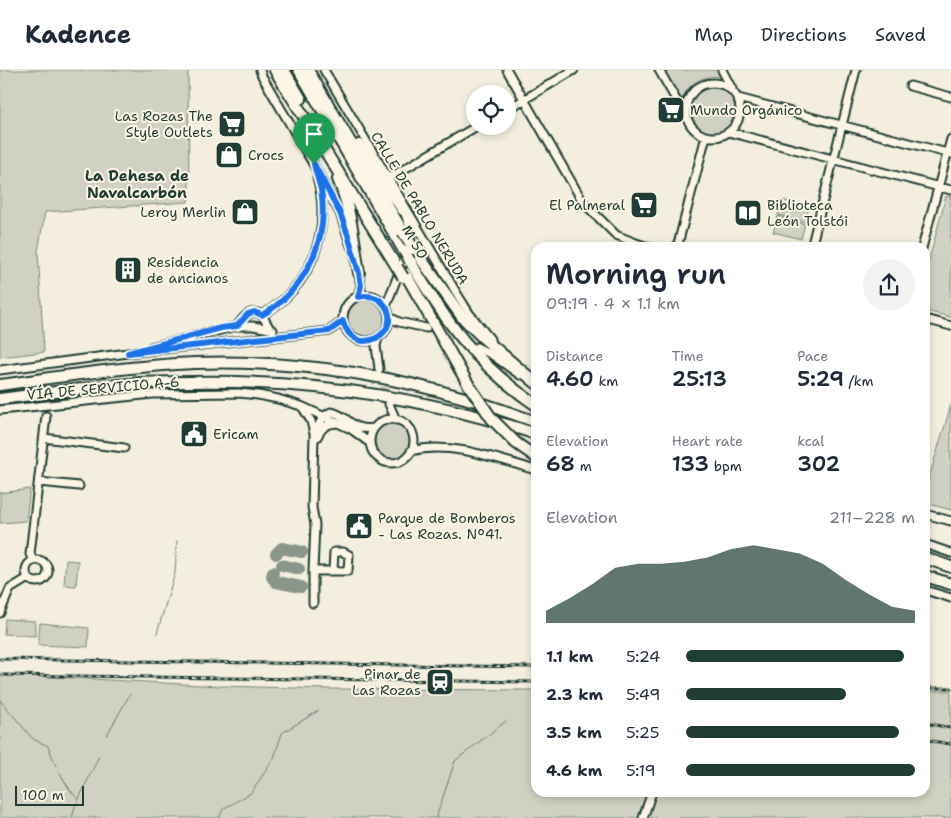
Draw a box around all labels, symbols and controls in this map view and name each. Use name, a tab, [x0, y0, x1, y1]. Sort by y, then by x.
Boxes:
text: Kadence	[25, 19, 131, 51]
text: Map	[695, 23, 733, 47]
text: Directions	[761, 23, 847, 47]
text: Saved	[875, 23, 926, 47]
map controls	[466, 85, 516, 135]
button: locate	[466, 85, 516, 135]
supermarket icon: Mundo Orgánico	[656, 95, 686, 125]
place label: Mundo Orgánico	[690, 101, 802, 119]
place label: Las Rozas The Style Outlets	[115, 107, 213, 141]
supermarket icon: Las Rozas The Style Outlets	[217, 109, 247, 139]
pin	[293, 113, 335, 164]
icon: arrive	[300, 120, 328, 148]
street label: CALLE DE PABLO NERUDA	[367, 128, 473, 288]
shop icon: Crocs	[214, 140, 244, 170]
place label: Crocs	[248, 146, 284, 164]
district label: La Dehesa de Navalcarbón	[85, 166, 189, 203]
supermarket icon: El Palmeral	[629, 190, 659, 220]
place label: El Palmeral	[549, 196, 626, 214]
place label: Biblioteca León Tolstói	[767, 196, 848, 230]
shop icon: Leroy Merlin	[230, 197, 260, 227]
library icon: Biblioteca León Tolstói	[733, 198, 763, 228]
place label: Leroy Merlin	[140, 203, 226, 221]
street label: M 50	[398, 222, 432, 262]
place label: Residencia de ancianos	[147, 253, 229, 287]
building icon: Residencia de ancianos	[113, 255, 143, 285]
text: Morning run	[546, 255, 726, 293]
button: share	[863, 259, 915, 311]
text: 09:19 · 4 × 1.1 km	[546, 293, 680, 314]
text: Distance	[546, 347, 603, 365]
text: Time	[672, 347, 704, 365]
text: Pace	[797, 347, 828, 365]
text: 4.60	[546, 365, 594, 393]
text: 25:13	[672, 365, 727, 393]
text: 5:29	[797, 365, 844, 393]
street label: VÍA DE SERVICIO A-6	[26, 372, 180, 404]
text: km	[594, 372, 618, 390]
text: /km	[844, 372, 874, 390]
public building icon: Ericam	[179, 419, 209, 449]
place label: Ericam	[213, 425, 259, 443]
text: Elevation	[546, 432, 609, 450]
text: Heart rate	[672, 432, 743, 450]
text: kcal	[797, 432, 825, 450]
text: 68	[546, 450, 575, 478]
text: 133	[672, 450, 709, 478]
text: 302	[797, 450, 840, 478]
text: m	[575, 457, 592, 475]
text: bpm	[709, 457, 742, 475]
text: Elevation	[546, 507, 618, 528]
text: 211–228 m	[829, 507, 915, 528]
place label: Parque de Bomberos - Las Rozas. Nº41.	[378, 509, 516, 543]
public building icon: Parque de Bomberos - Las Rozas. Nº41.	[344, 511, 374, 541]
text: 1.1 km	[546, 646, 593, 667]
text: 5:24	[626, 646, 660, 667]
place label: Pinar de Las Rozas	[352, 665, 421, 699]
station icon: Pinar de Las Rozas	[425, 667, 455, 697]
text: 2.3 km	[546, 684, 603, 705]
text: 5:49	[626, 684, 660, 705]
text: 3.5 km	[546, 722, 602, 743]
text: 5:25	[626, 722, 659, 743]
text: 4.6 km	[546, 760, 602, 781]
text: 5:19	[626, 760, 656, 781]
scale bar	[15, 783, 84, 806]
text: 100 m	[22, 786, 64, 804]

